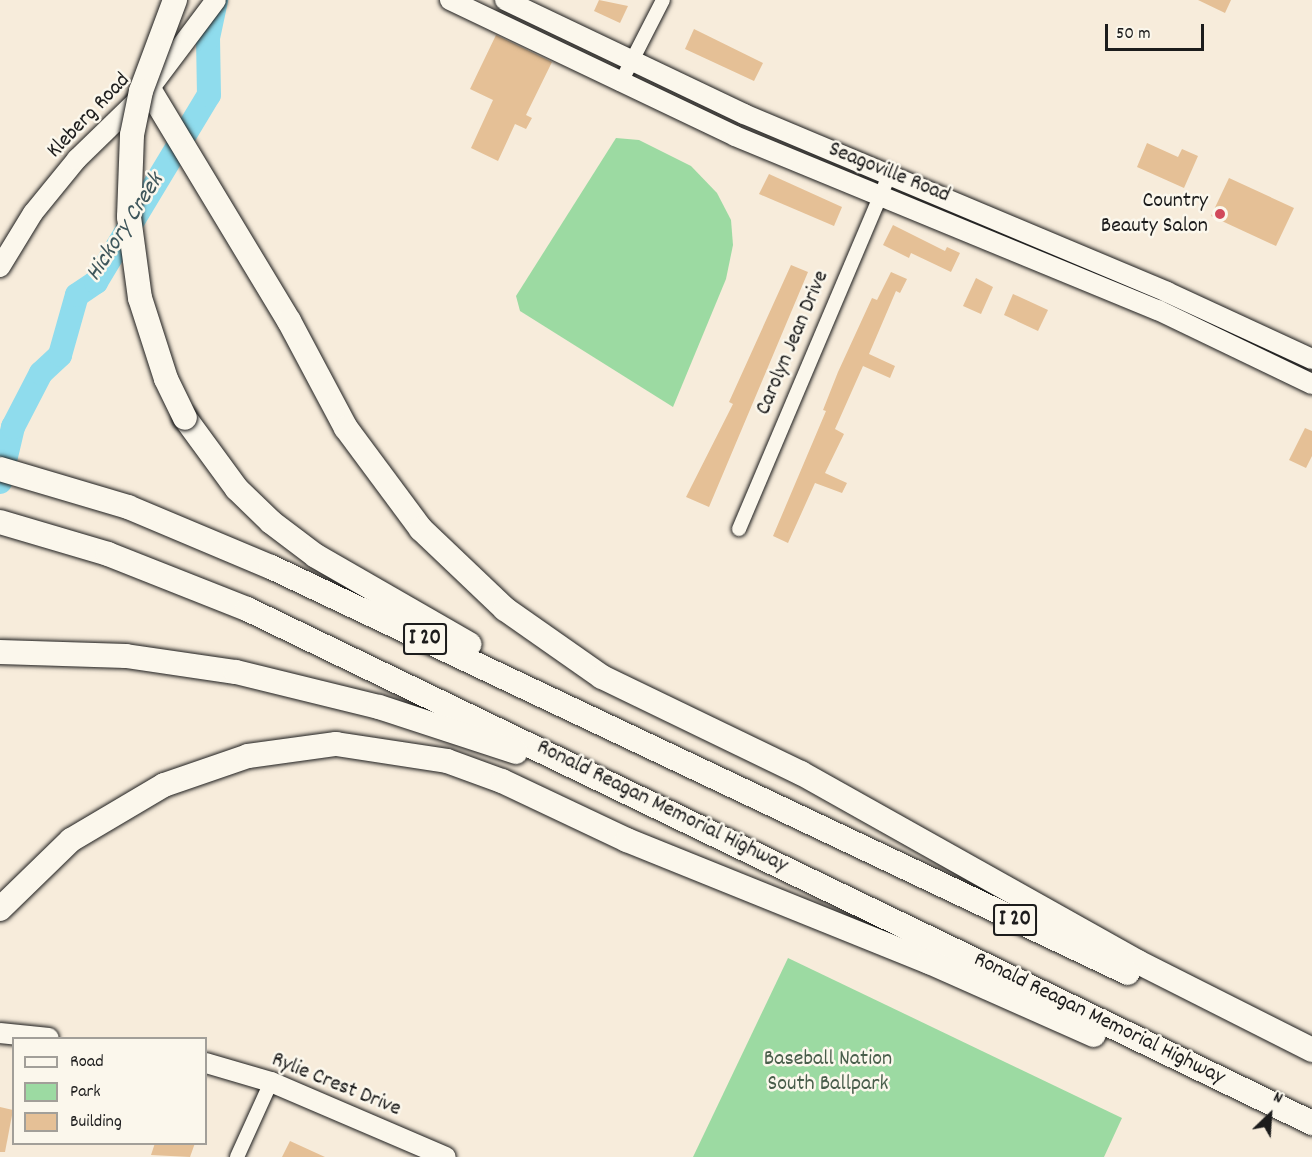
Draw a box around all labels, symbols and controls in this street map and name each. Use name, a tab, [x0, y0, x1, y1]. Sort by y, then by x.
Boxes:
scale bar	[1108, 12, 1207, 50]
text: 50 m	[1116, 22, 1151, 47]
street label: Kleberg Road	[42, 68, 136, 164]
street label: Seagoville Road	[824, 137, 954, 209]
water label: Hickory Creek	[81, 169, 171, 287]
place label: Country Beauty Salon	[1101, 188, 1208, 240]
marker: Country Beauty Salon	[1213, 207, 1227, 221]
street label: Carolyn Jean Drive	[751, 267, 835, 419]
road number: I 20	[402, 621, 448, 657]
street label: Ronald Reagan Memorial Highway	[532, 735, 792, 879]
road number: I 20	[992, 902, 1038, 938]
street label: Ronald Reagan Memorial Highway	[969, 947, 1229, 1091]
legend	[12, 1037, 207, 1145]
park label: Baseball Nation South Ballpark	[764, 1046, 892, 1098]
street label: Rylie Crest Drive	[267, 1047, 405, 1123]
text: Road	[70, 1050, 104, 1075]
text: Park	[70, 1080, 101, 1105]
north arrow	[1240, 1085, 1300, 1145]
text: N	[1269, 1086, 1286, 1110]
text: Building	[70, 1110, 122, 1135]

